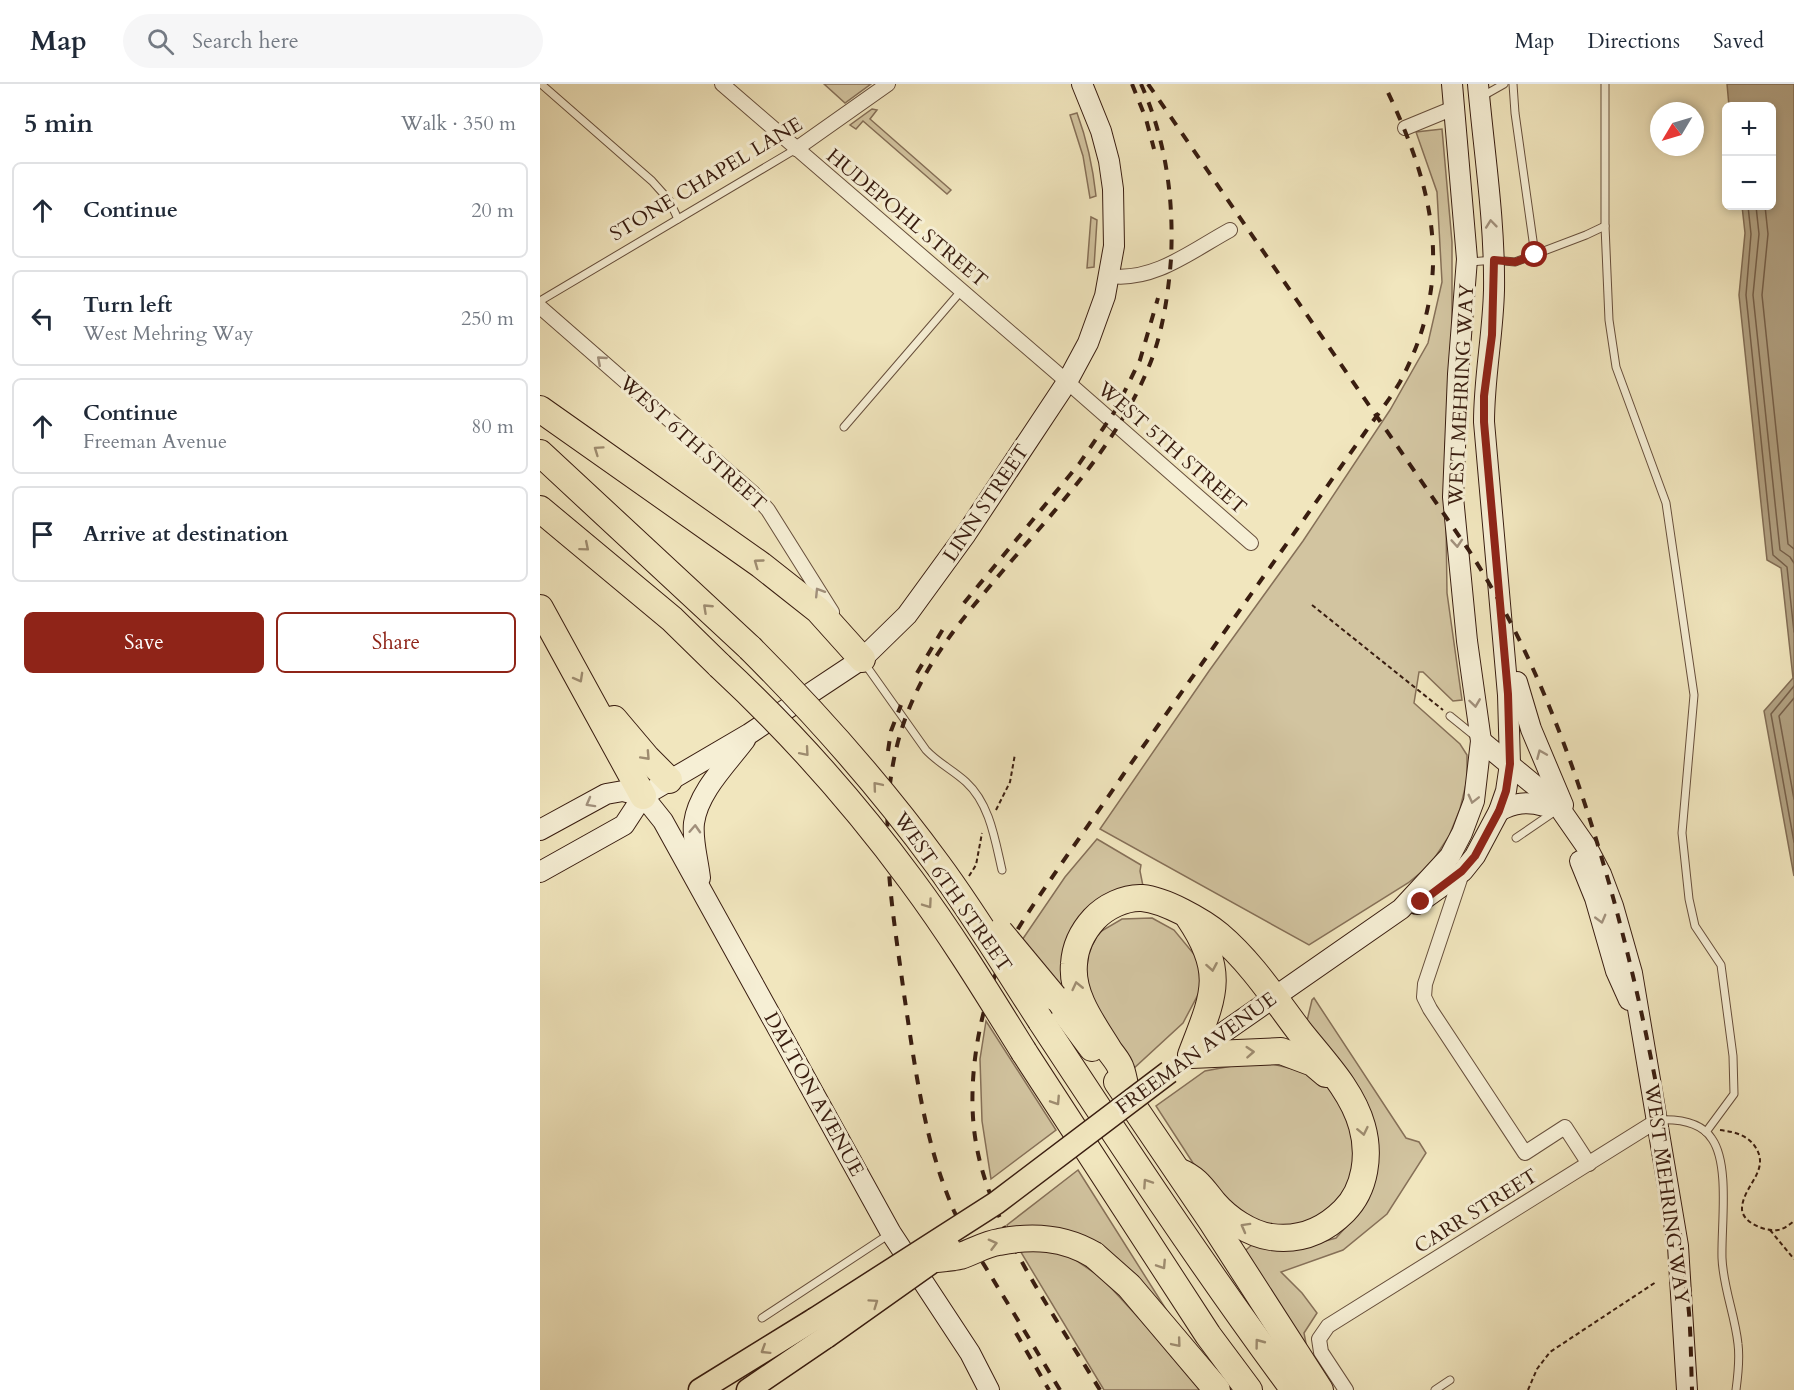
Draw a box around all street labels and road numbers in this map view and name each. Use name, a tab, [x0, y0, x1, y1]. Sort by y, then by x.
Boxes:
street label: STONE CHAPEL LANE	[605, 111, 807, 247]
street label: HUDEPOHL STREET	[821, 142, 994, 294]
street label: WEST MEHRING WAY	[1442, 283, 1480, 508]
street label: WEST 6TH STREET	[613, 369, 773, 517]
street label: WEST 5TH STREET	[1091, 375, 1253, 521]
street label: LINN STREET	[937, 439, 1035, 567]
street label: WEST 6TH STREET	[887, 806, 1019, 978]
street label: FREEMAN AVENUE	[1110, 986, 1282, 1120]
street label: DALTON AVENUE	[758, 1007, 870, 1181]
street label: WEST MEHRING WAY	[1638, 1081, 1696, 1306]
street label: CARR STREET	[1409, 1162, 1543, 1260]

